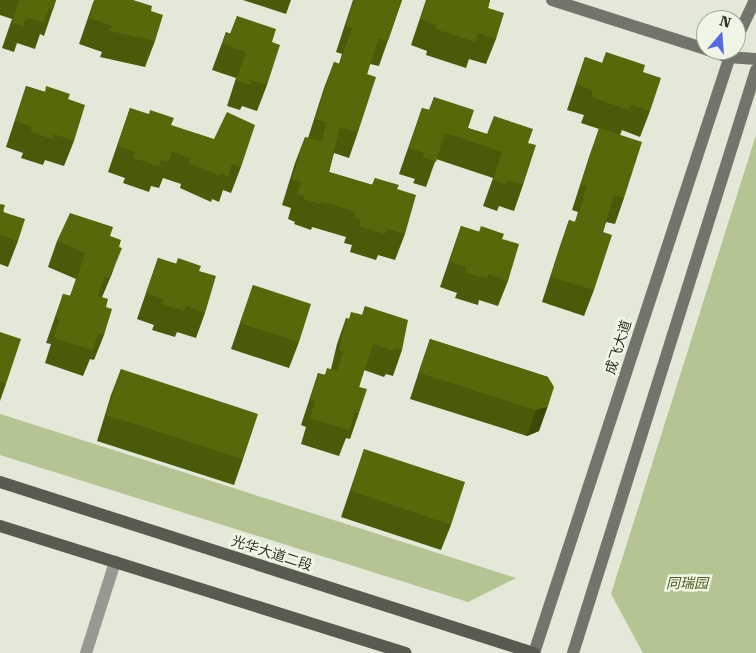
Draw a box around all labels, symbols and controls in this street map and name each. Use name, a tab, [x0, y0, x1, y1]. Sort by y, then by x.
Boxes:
north arrow	[696, 10, 746, 60]
text: N	[718, 12, 733, 31]
street label: 成飞大道	[601, 318, 635, 376]
street label: 光华大道二段	[229, 532, 315, 574]
park label: 同瑞园	[666, 575, 708, 591]

